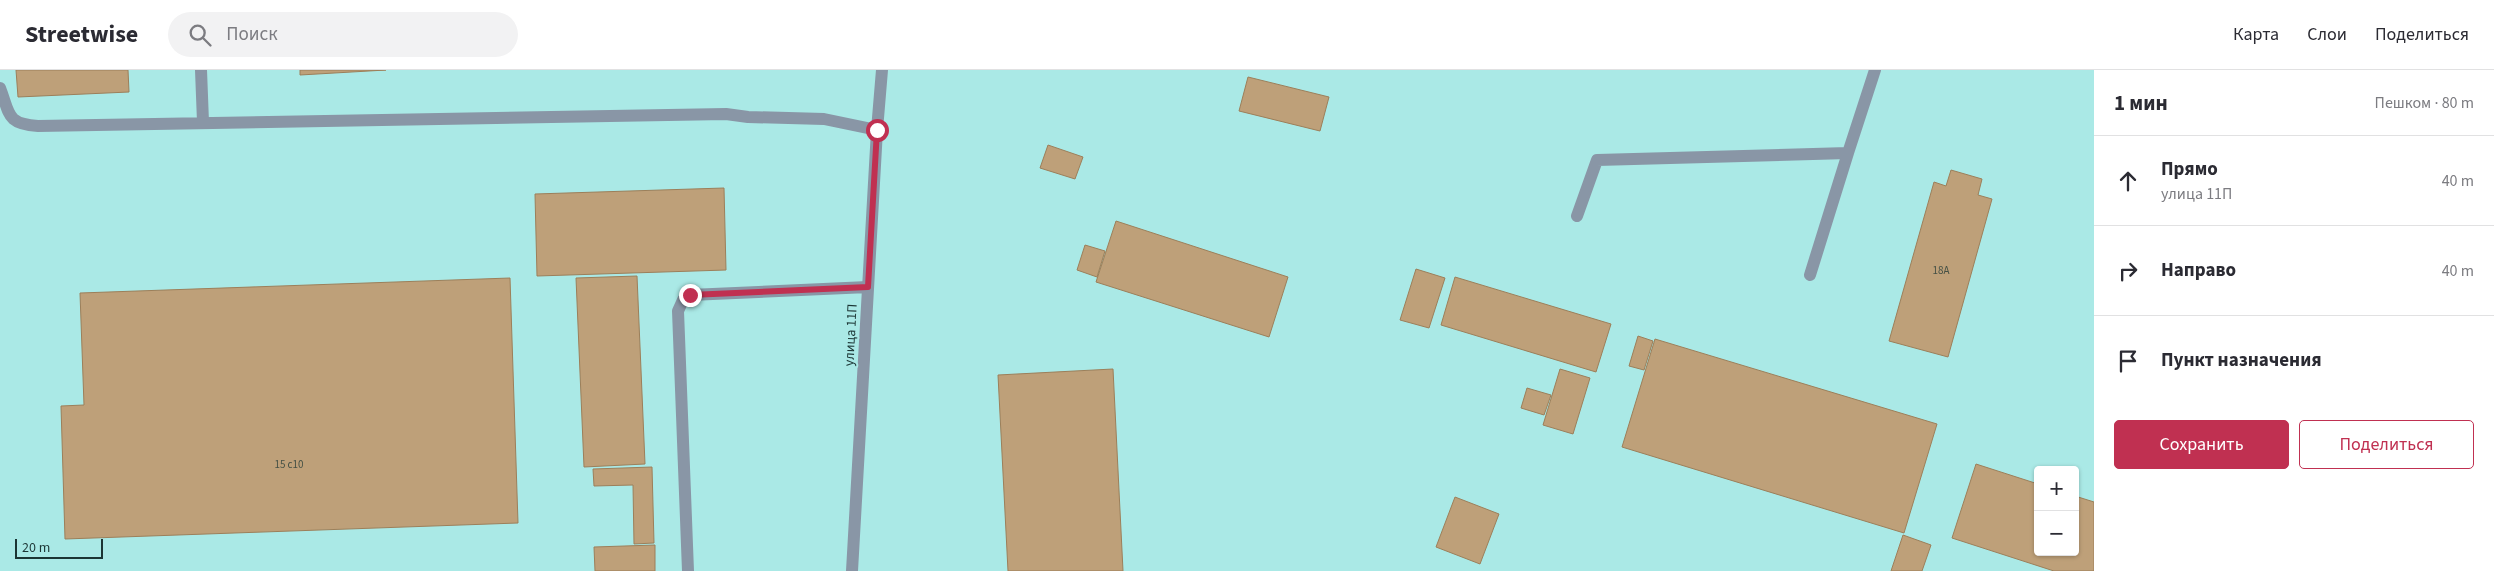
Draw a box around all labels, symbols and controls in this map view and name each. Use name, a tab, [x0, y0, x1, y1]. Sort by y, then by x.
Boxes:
search box	[168, 12, 518, 57]
text: Streetwise	[25, 17, 138, 52]
icon: search	[186, 21, 214, 49]
text: Поиск	[226, 21, 278, 48]
text: Карта	[2233, 22, 2279, 47]
text: Слои	[2307, 22, 2347, 47]
text: Поделиться	[2375, 22, 2469, 47]
text: 1 мин	[2114, 88, 2168, 118]
text: Пешком · 80 m	[2375, 92, 2474, 114]
route start	[866, 119, 889, 142]
text: Прямо	[2161, 156, 2218, 183]
icon: ahead	[2114, 167, 2142, 195]
text: 40 m	[2442, 170, 2474, 192]
text: улица 11П	[2161, 183, 2232, 205]
icon: right	[2114, 257, 2142, 285]
text: Направо	[2161, 257, 2236, 284]
text: 40 m	[2442, 260, 2474, 282]
house number: 18А	[1933, 263, 1949, 278]
route end	[679, 284, 702, 307]
street label: улица 11П	[839, 303, 863, 367]
icon: arrive	[2114, 347, 2142, 375]
text: Пункт назначения	[2161, 347, 2322, 374]
button: Сохранить	[2114, 420, 2289, 469]
button: Поделиться	[2299, 420, 2474, 469]
house number: 15 с10	[274, 457, 304, 472]
map controls	[2034, 466, 2079, 556]
button: +	[2034, 466, 2079, 511]
button: −	[2034, 511, 2079, 556]
scale bar	[15, 536, 102, 559]
text: 20 m	[22, 538, 50, 558]

